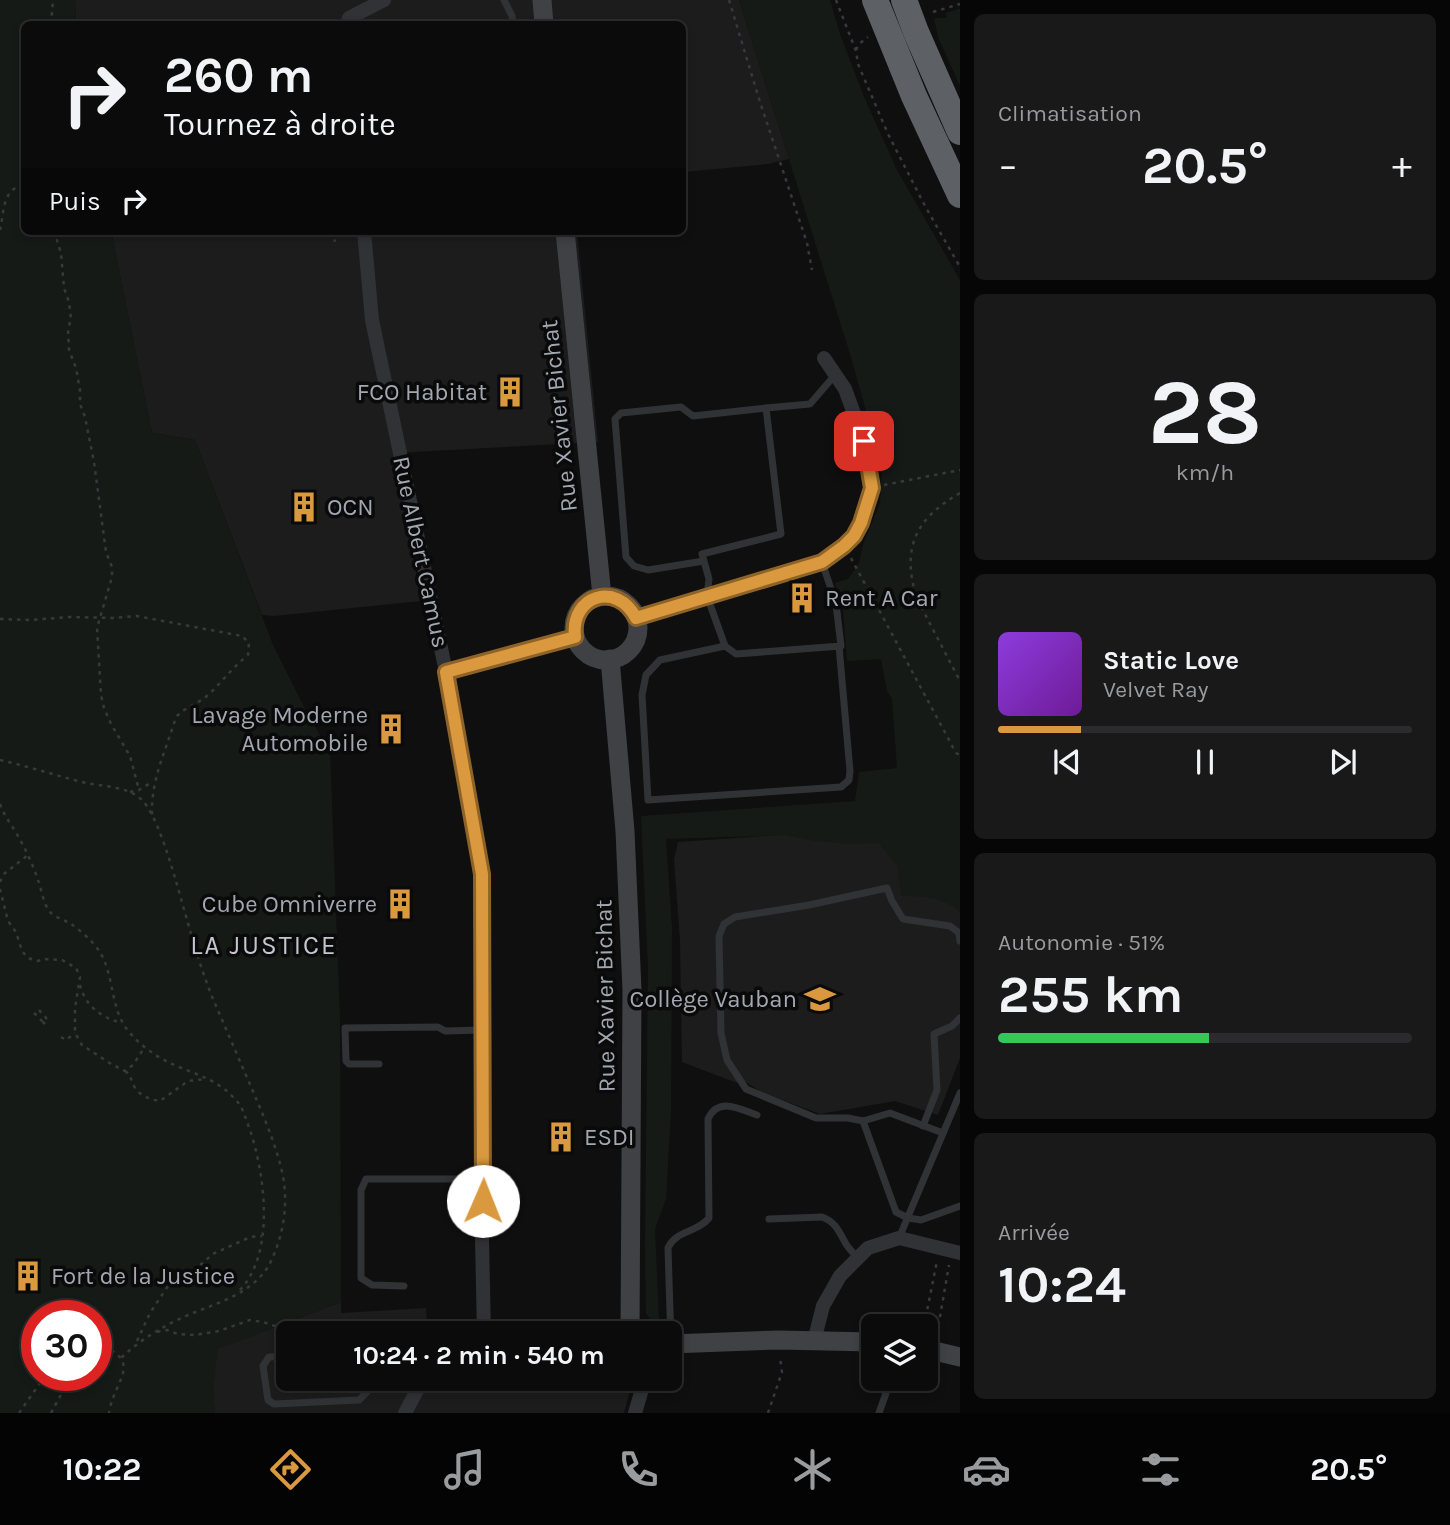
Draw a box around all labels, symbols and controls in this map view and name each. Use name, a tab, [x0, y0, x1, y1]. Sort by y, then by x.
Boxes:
text: 260 m	[164, 47, 313, 104]
icon: right	[49, 49, 140, 140]
text: Climatisation	[998, 100, 1142, 127]
text: Tournez à droite	[164, 106, 396, 143]
text: 20.5°	[1142, 135, 1268, 196]
text: −	[998, 143, 1018, 188]
text: +	[1392, 143, 1412, 188]
icon: right	[115, 182, 153, 220]
text: Puis	[49, 186, 101, 217]
street label: Rue Xavier Bichat	[535, 319, 583, 513]
text: 28	[1148, 360, 1262, 466]
building icon: FCO Habitat	[493, 375, 527, 409]
place label: FCO Habitat	[357, 378, 487, 406]
pin	[834, 411, 894, 471]
icon: arrive	[845, 422, 883, 460]
street label: Rue Albert Camus	[387, 454, 455, 650]
text: km/h	[1176, 459, 1234, 486]
building icon: OCN	[287, 490, 321, 524]
place label: OCN	[327, 493, 374, 521]
building icon: Rent A Car	[785, 581, 819, 615]
place label: Rent A Car	[825, 584, 938, 612]
text: Static Love	[1103, 645, 1239, 676]
text: Velvet Ray	[1103, 676, 1208, 703]
place label: Lavage Moderne Automobile	[191, 701, 368, 757]
building icon: Lavage Moderne Automobile	[374, 712, 408, 746]
icon: previous	[1048, 743, 1086, 781]
icon: pause	[1186, 743, 1224, 781]
icon: next	[1324, 743, 1362, 781]
building icon: Cube Omniverre	[383, 887, 417, 921]
place label: Cube Omniverre	[202, 890, 377, 918]
street label: Rue Xavier Bichat	[589, 899, 621, 1093]
text: Autonomie · 51%	[998, 929, 1165, 956]
district label: LA JUSTICE	[190, 930, 338, 961]
text: 255 km	[998, 964, 1183, 1025]
school or university icon: Collège Vauban	[803, 982, 837, 1016]
place label: Collège Vauban	[629, 985, 797, 1013]
building icon: ESDI	[544, 1120, 578, 1154]
place label: ESDI	[584, 1123, 635, 1151]
position arrow	[446, 1164, 520, 1238]
text: Arrivée	[998, 1219, 1070, 1246]
text: 10:24	[998, 1254, 1126, 1315]
building icon: Fort de la Justice	[11, 1259, 45, 1293]
place label: Fort de la Justice	[51, 1262, 235, 1290]
speed limit sign: 30	[21, 1300, 112, 1391]
map controls	[861, 1314, 938, 1391]
button: layers	[861, 1314, 938, 1391]
text: 10:24 · 2 min · 540 m	[353, 1340, 605, 1371]
icon: directions	[266, 1445, 315, 1494]
icon: music	[440, 1445, 489, 1494]
icon: phone	[614, 1445, 663, 1494]
icon: climate	[788, 1445, 837, 1494]
icon: car	[962, 1445, 1011, 1494]
icon: filters	[1136, 1445, 1185, 1494]
text: 10:22	[62, 1451, 141, 1488]
text: 20.5°	[1310, 1451, 1387, 1488]

